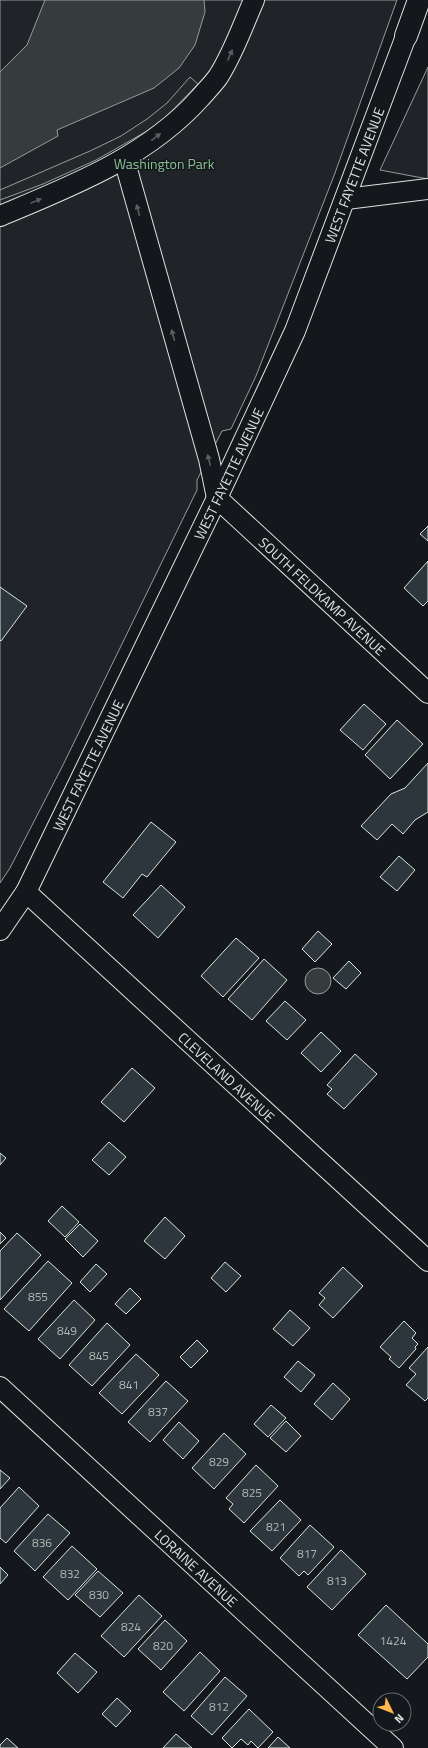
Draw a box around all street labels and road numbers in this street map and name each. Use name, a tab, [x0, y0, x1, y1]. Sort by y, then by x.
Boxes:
street label: WEST FAYETTE AVENUE	[319, 104, 389, 246]
street label: WEST FAYETTE AVENUE	[188, 404, 269, 543]
street label: SOUTH FELDKAMP AVENUE	[255, 532, 391, 660]
street label: WEST FAYETTE AVENUE	[47, 696, 128, 834]
street label: CLEVELAND AVENUE	[174, 1027, 280, 1127]
street label: LORAINE AVENUE	[150, 1524, 243, 1612]

